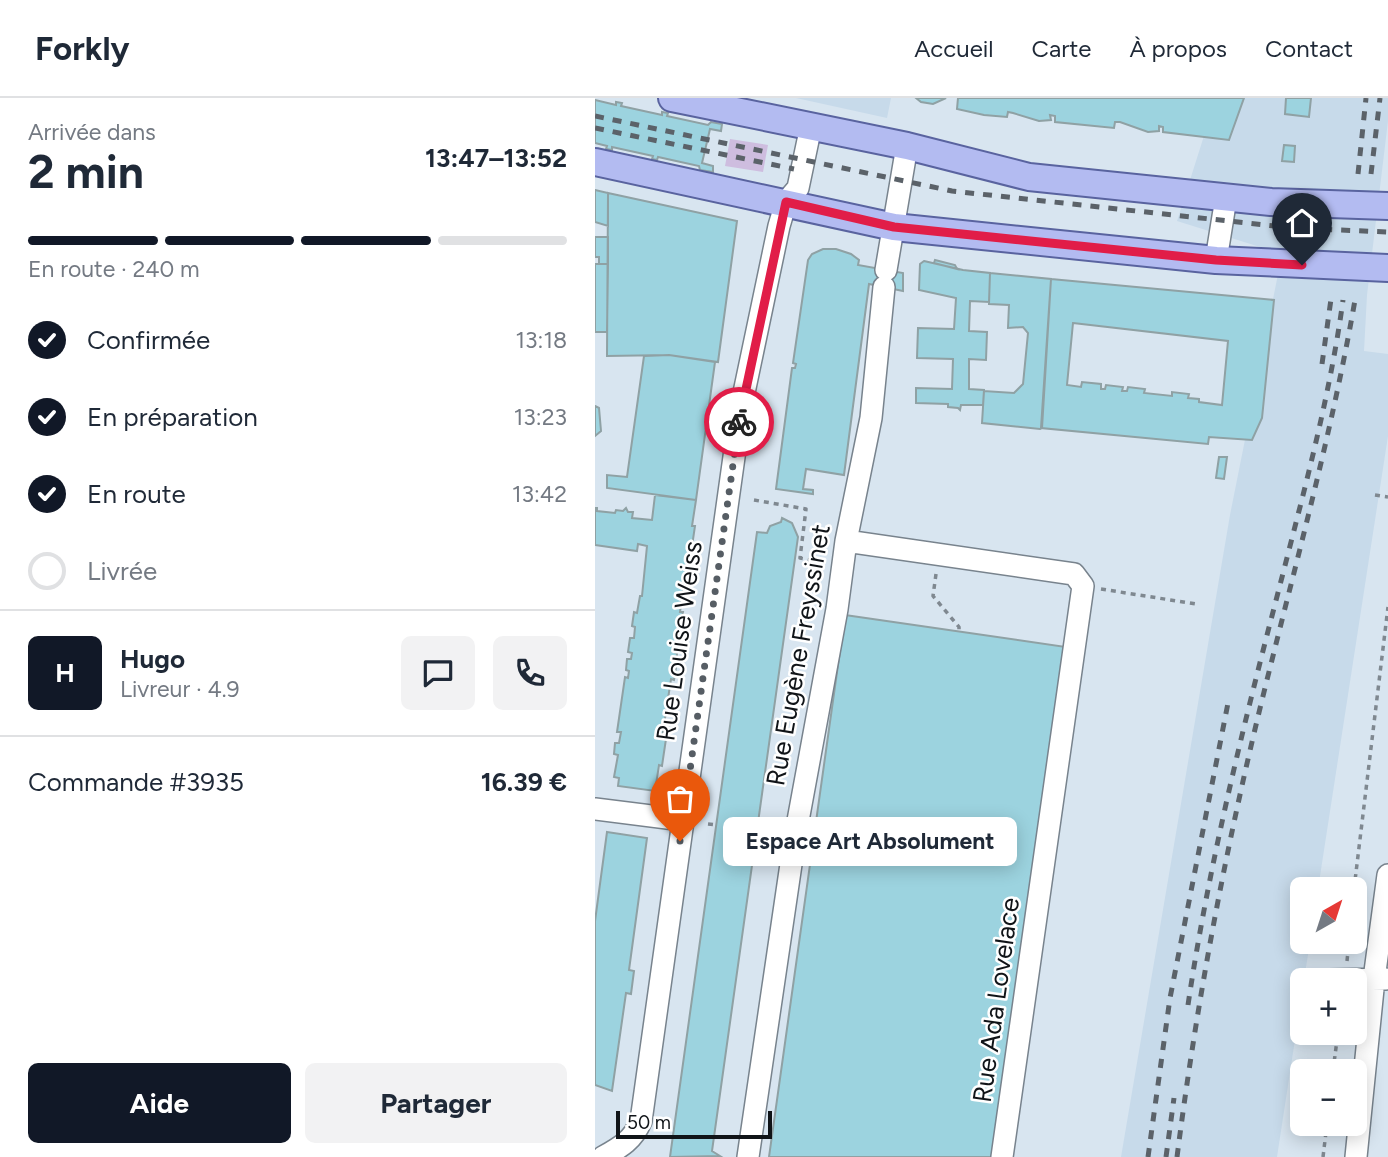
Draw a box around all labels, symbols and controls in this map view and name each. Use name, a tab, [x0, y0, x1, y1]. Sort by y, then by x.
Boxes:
text: Forkly	[35, 29, 130, 68]
text: Accueil	[914, 34, 994, 63]
text: Carte	[1032, 34, 1091, 63]
text: À propos	[1129, 34, 1227, 63]
text: Contact	[1265, 34, 1353, 63]
text: Arrivée dans	[28, 118, 156, 146]
text: 13:47–13:52	[425, 142, 567, 174]
text: 2 min	[28, 144, 144, 200]
pin	[1272, 193, 1332, 265]
icon: home	[1283, 204, 1321, 242]
text: En route · 240 m	[28, 255, 200, 283]
icon: check	[28, 321, 66, 359]
text: Confirmée	[87, 324, 210, 356]
text: 13:18	[516, 326, 567, 354]
courier	[704, 387, 774, 457]
icon: check	[28, 398, 66, 436]
text: En préparation	[87, 401, 258, 433]
text: 13:23	[514, 403, 567, 431]
icon: bike	[720, 403, 758, 441]
icon: check	[28, 475, 66, 513]
text: En route	[87, 478, 186, 510]
text: 13:42	[512, 480, 567, 508]
street label: Rue Eugène Freyssinet	[759, 522, 837, 788]
street label: Rue Louise Weiss	[649, 539, 709, 743]
text: Livrée	[87, 555, 157, 587]
button: chat	[401, 636, 475, 710]
button: phone	[493, 636, 567, 710]
text: Hugo	[120, 643, 185, 675]
text: H	[55, 657, 75, 689]
text: Livreur · 4.9	[120, 675, 240, 703]
text: Commande #3935	[28, 766, 244, 798]
text: 16.39 €	[481, 766, 567, 798]
pin	[650, 769, 710, 841]
icon: bag	[661, 780, 699, 818]
callout: Espace Art Absolument	[722, 816, 1016, 866]
text: Espace Art Absolument	[745, 827, 995, 855]
north arrow	[1290, 877, 1367, 954]
map controls	[1290, 877, 1367, 1136]
street label: Rue Ada Lovelace	[966, 895, 1026, 1105]
button: +	[1290, 968, 1367, 1045]
button: −	[1290, 1059, 1367, 1136]
button: Aide	[28, 1063, 291, 1143]
button: Partager	[305, 1063, 567, 1143]
scale bar	[616, 1108, 772, 1140]
text: 50 m	[627, 1111, 671, 1134]

